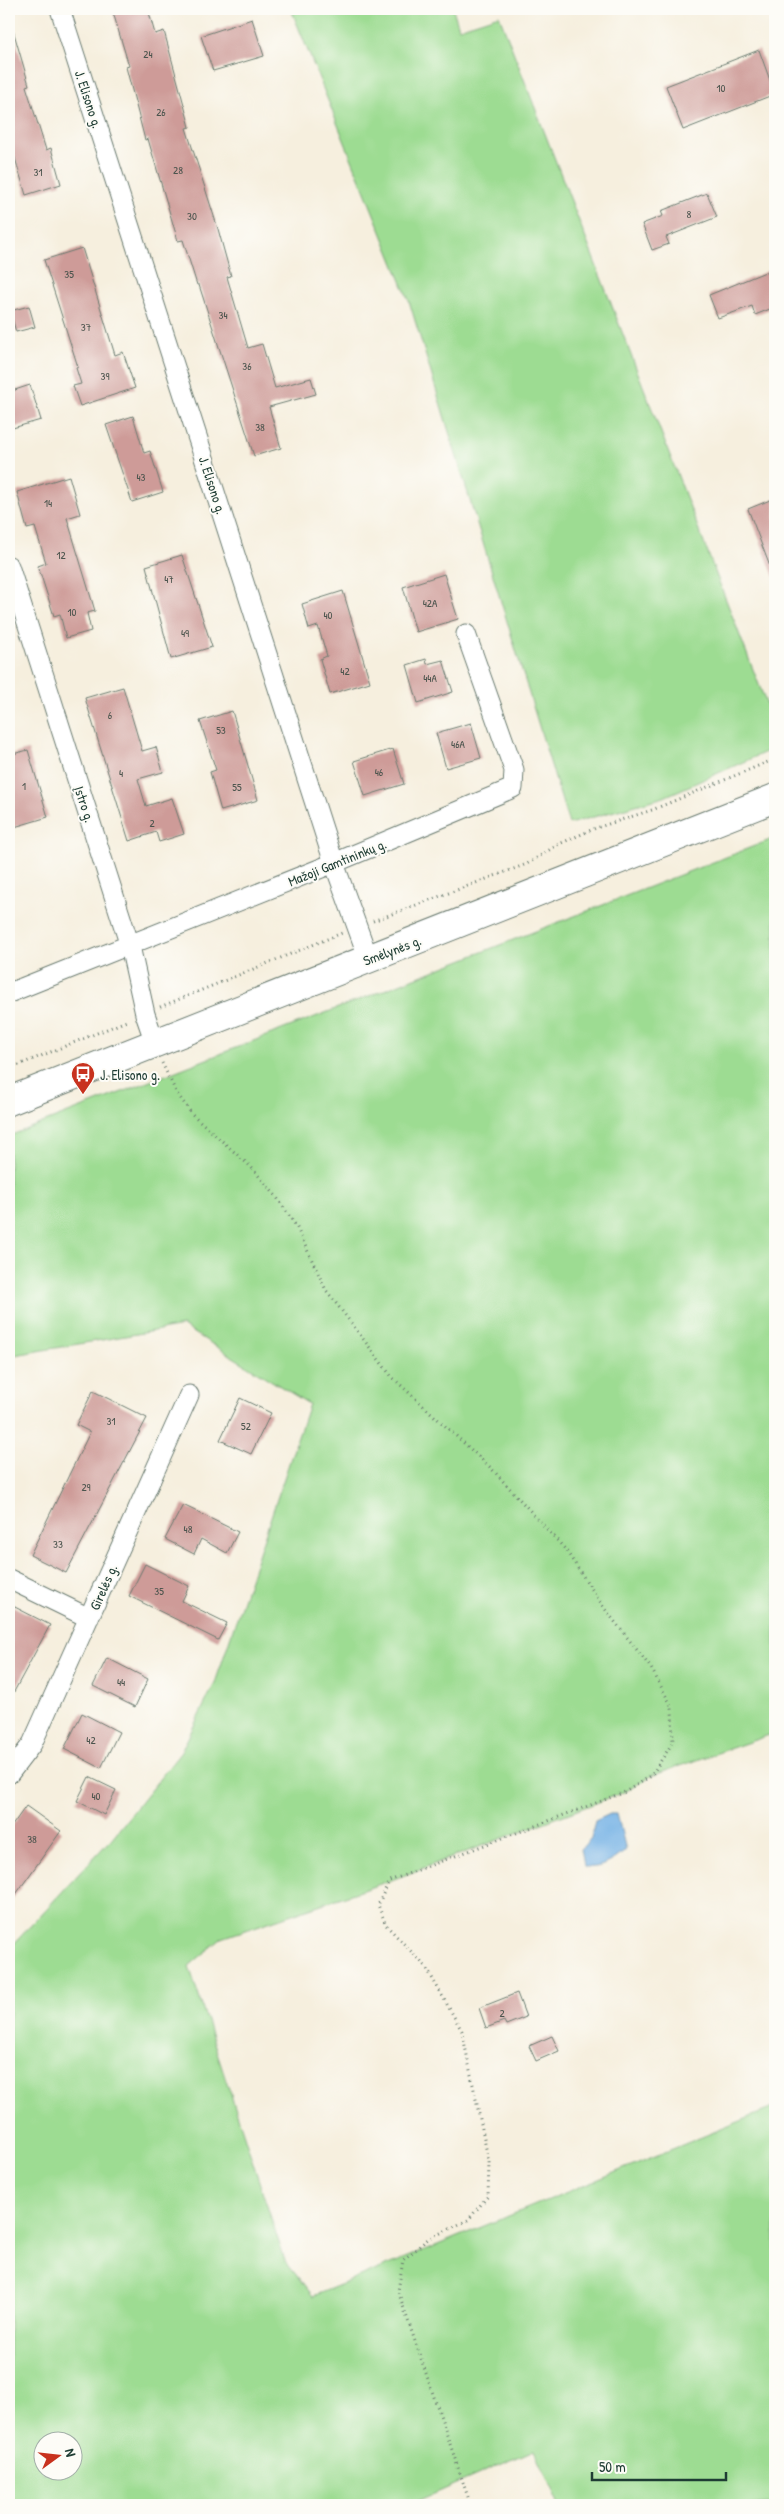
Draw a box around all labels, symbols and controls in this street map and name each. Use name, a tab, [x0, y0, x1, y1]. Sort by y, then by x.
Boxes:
house number: 24	[143, 47, 153, 61]
street label: J. Elisono g.	[70, 68, 107, 131]
house number: 10	[717, 81, 726, 95]
house number: 26	[156, 105, 166, 119]
house number: 28	[173, 163, 183, 177]
house number: 31	[34, 165, 42, 179]
house number: 8	[687, 207, 692, 221]
house number: 30	[187, 209, 197, 223]
house number: 35	[64, 267, 74, 281]
house number: 34	[218, 308, 228, 322]
house number: 37	[81, 320, 91, 334]
house number: 36	[242, 359, 252, 373]
house number: 39	[101, 369, 109, 383]
house number: 38	[255, 420, 265, 434]
street label: J. Elisono g.	[194, 454, 231, 517]
house number: 43	[136, 470, 146, 484]
house number: 14	[44, 496, 52, 510]
house number: 12	[56, 548, 66, 562]
house number: 47	[164, 572, 174, 586]
house number: 42A	[423, 596, 438, 610]
house number: 10	[68, 605, 77, 619]
house number: 40	[323, 608, 333, 622]
house number: 49	[181, 626, 189, 640]
house number: 42	[340, 664, 350, 678]
house number: 44A	[423, 671, 437, 685]
house number: 6	[108, 708, 113, 722]
house number: 53	[216, 723, 226, 737]
house number: 46A	[451, 737, 466, 751]
house number: 46	[375, 765, 384, 779]
house number: 4	[119, 766, 123, 780]
house number: 1	[22, 779, 26, 793]
house number: 55	[232, 780, 242, 794]
street label: Įstro g.	[69, 783, 100, 825]
house number: 2	[149, 816, 155, 830]
street label: Mažoji Gamtininkų g.	[285, 834, 389, 891]
street label: Smėlynės g.	[360, 930, 424, 971]
bus stop icon: J. Elisono g.	[70, 1061, 96, 1095]
place label: J. Elisono g.	[100, 1065, 160, 1085]
house number: 31	[107, 1414, 115, 1428]
house number: 52	[241, 1419, 251, 1433]
house number: 29	[81, 1480, 91, 1494]
house number: 48	[184, 1522, 193, 1536]
house number: 33	[53, 1537, 63, 1551]
street label: Girelės g.	[85, 1561, 122, 1613]
house number: 35	[154, 1584, 164, 1598]
house number: 44	[117, 1675, 125, 1689]
house number: 42	[86, 1733, 96, 1747]
house number: 40	[91, 1789, 101, 1803]
house number: 38	[27, 1832, 37, 1846]
house number: 2	[499, 2006, 505, 2020]
north arrow	[32, 2432, 82, 2482]
text: N	[61, 2446, 81, 2459]
scale bar	[592, 2449, 725, 2481]
text: 50 m	[599, 2456, 626, 2477]

